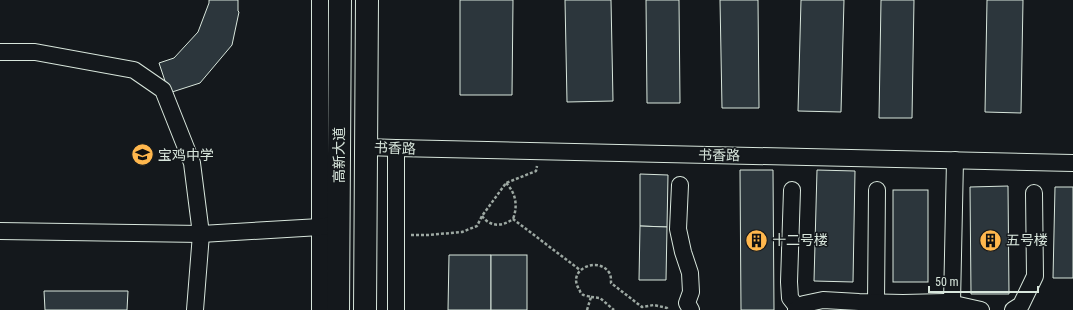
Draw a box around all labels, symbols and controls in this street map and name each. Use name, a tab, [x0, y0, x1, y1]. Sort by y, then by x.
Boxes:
street label: 高新大道	[331, 127, 347, 183]
street label: 书香路	[374, 139, 416, 157]
school or university icon: 宝鸡中学	[130, 142, 156, 168]
place label: 宝鸡中学	[158, 147, 214, 163]
street label: 书香路	[698, 147, 740, 163]
building icon: 十二号楼	[744, 227, 770, 253]
building icon: 五号楼	[977, 227, 1003, 253]
place label: 十二号楼	[772, 232, 828, 248]
place label: 五号楼	[1006, 232, 1048, 248]
scale bar	[929, 268, 1038, 294]
text: 50 m	[935, 275, 959, 289]

